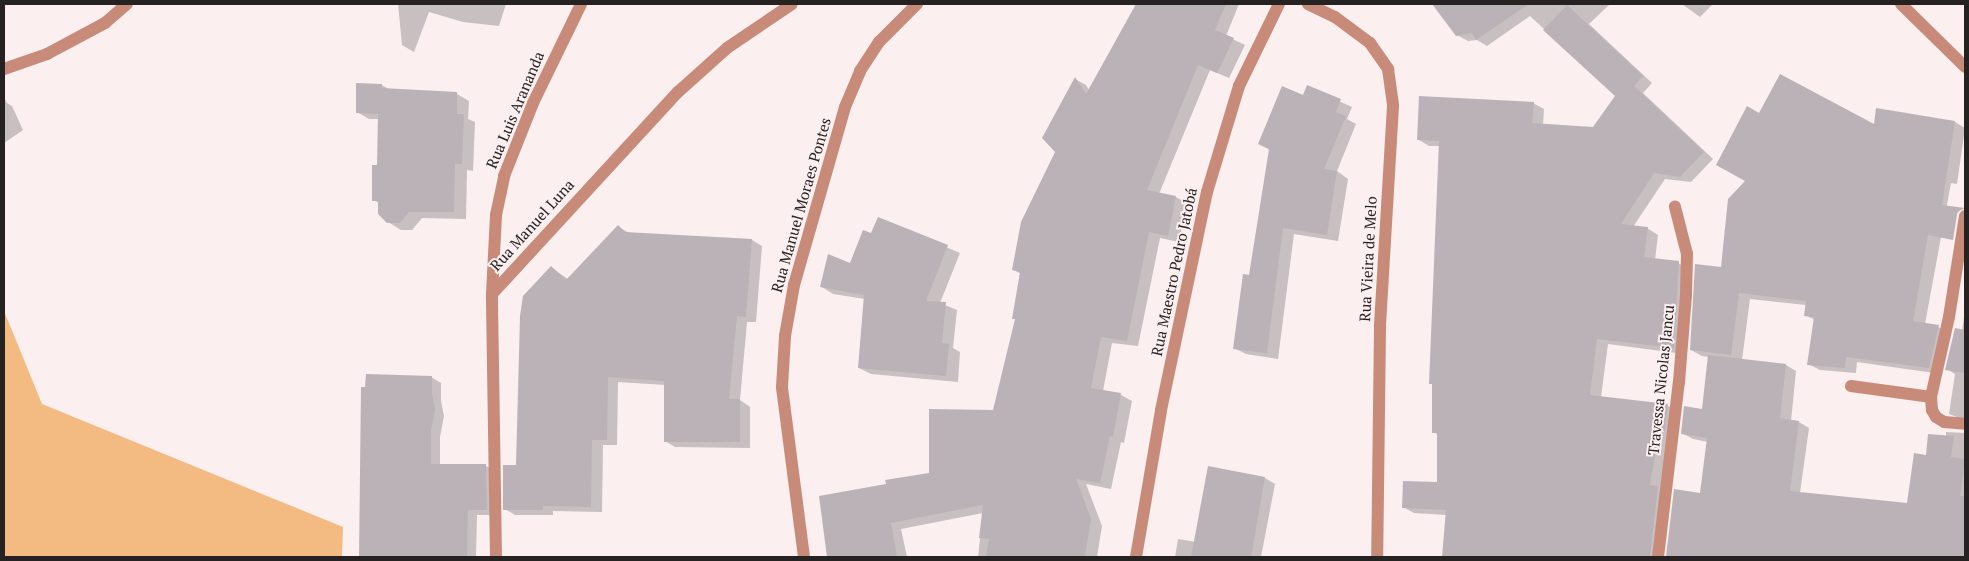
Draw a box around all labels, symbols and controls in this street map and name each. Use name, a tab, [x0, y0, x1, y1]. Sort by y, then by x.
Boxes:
street label: Rua Luis Arananda	[482, 49, 548, 171]
street label: Rua Manuel Moraes Pontes	[767, 116, 835, 294]
street label: Rua Manuel Luna	[486, 176, 578, 274]
street label: Rua Maestro Pedro Jatobá	[1147, 186, 1201, 358]
street label: Rua Vieira de Melo	[1356, 196, 1380, 322]
street label: Travessa Nicolas Jancu	[1644, 304, 1678, 456]

